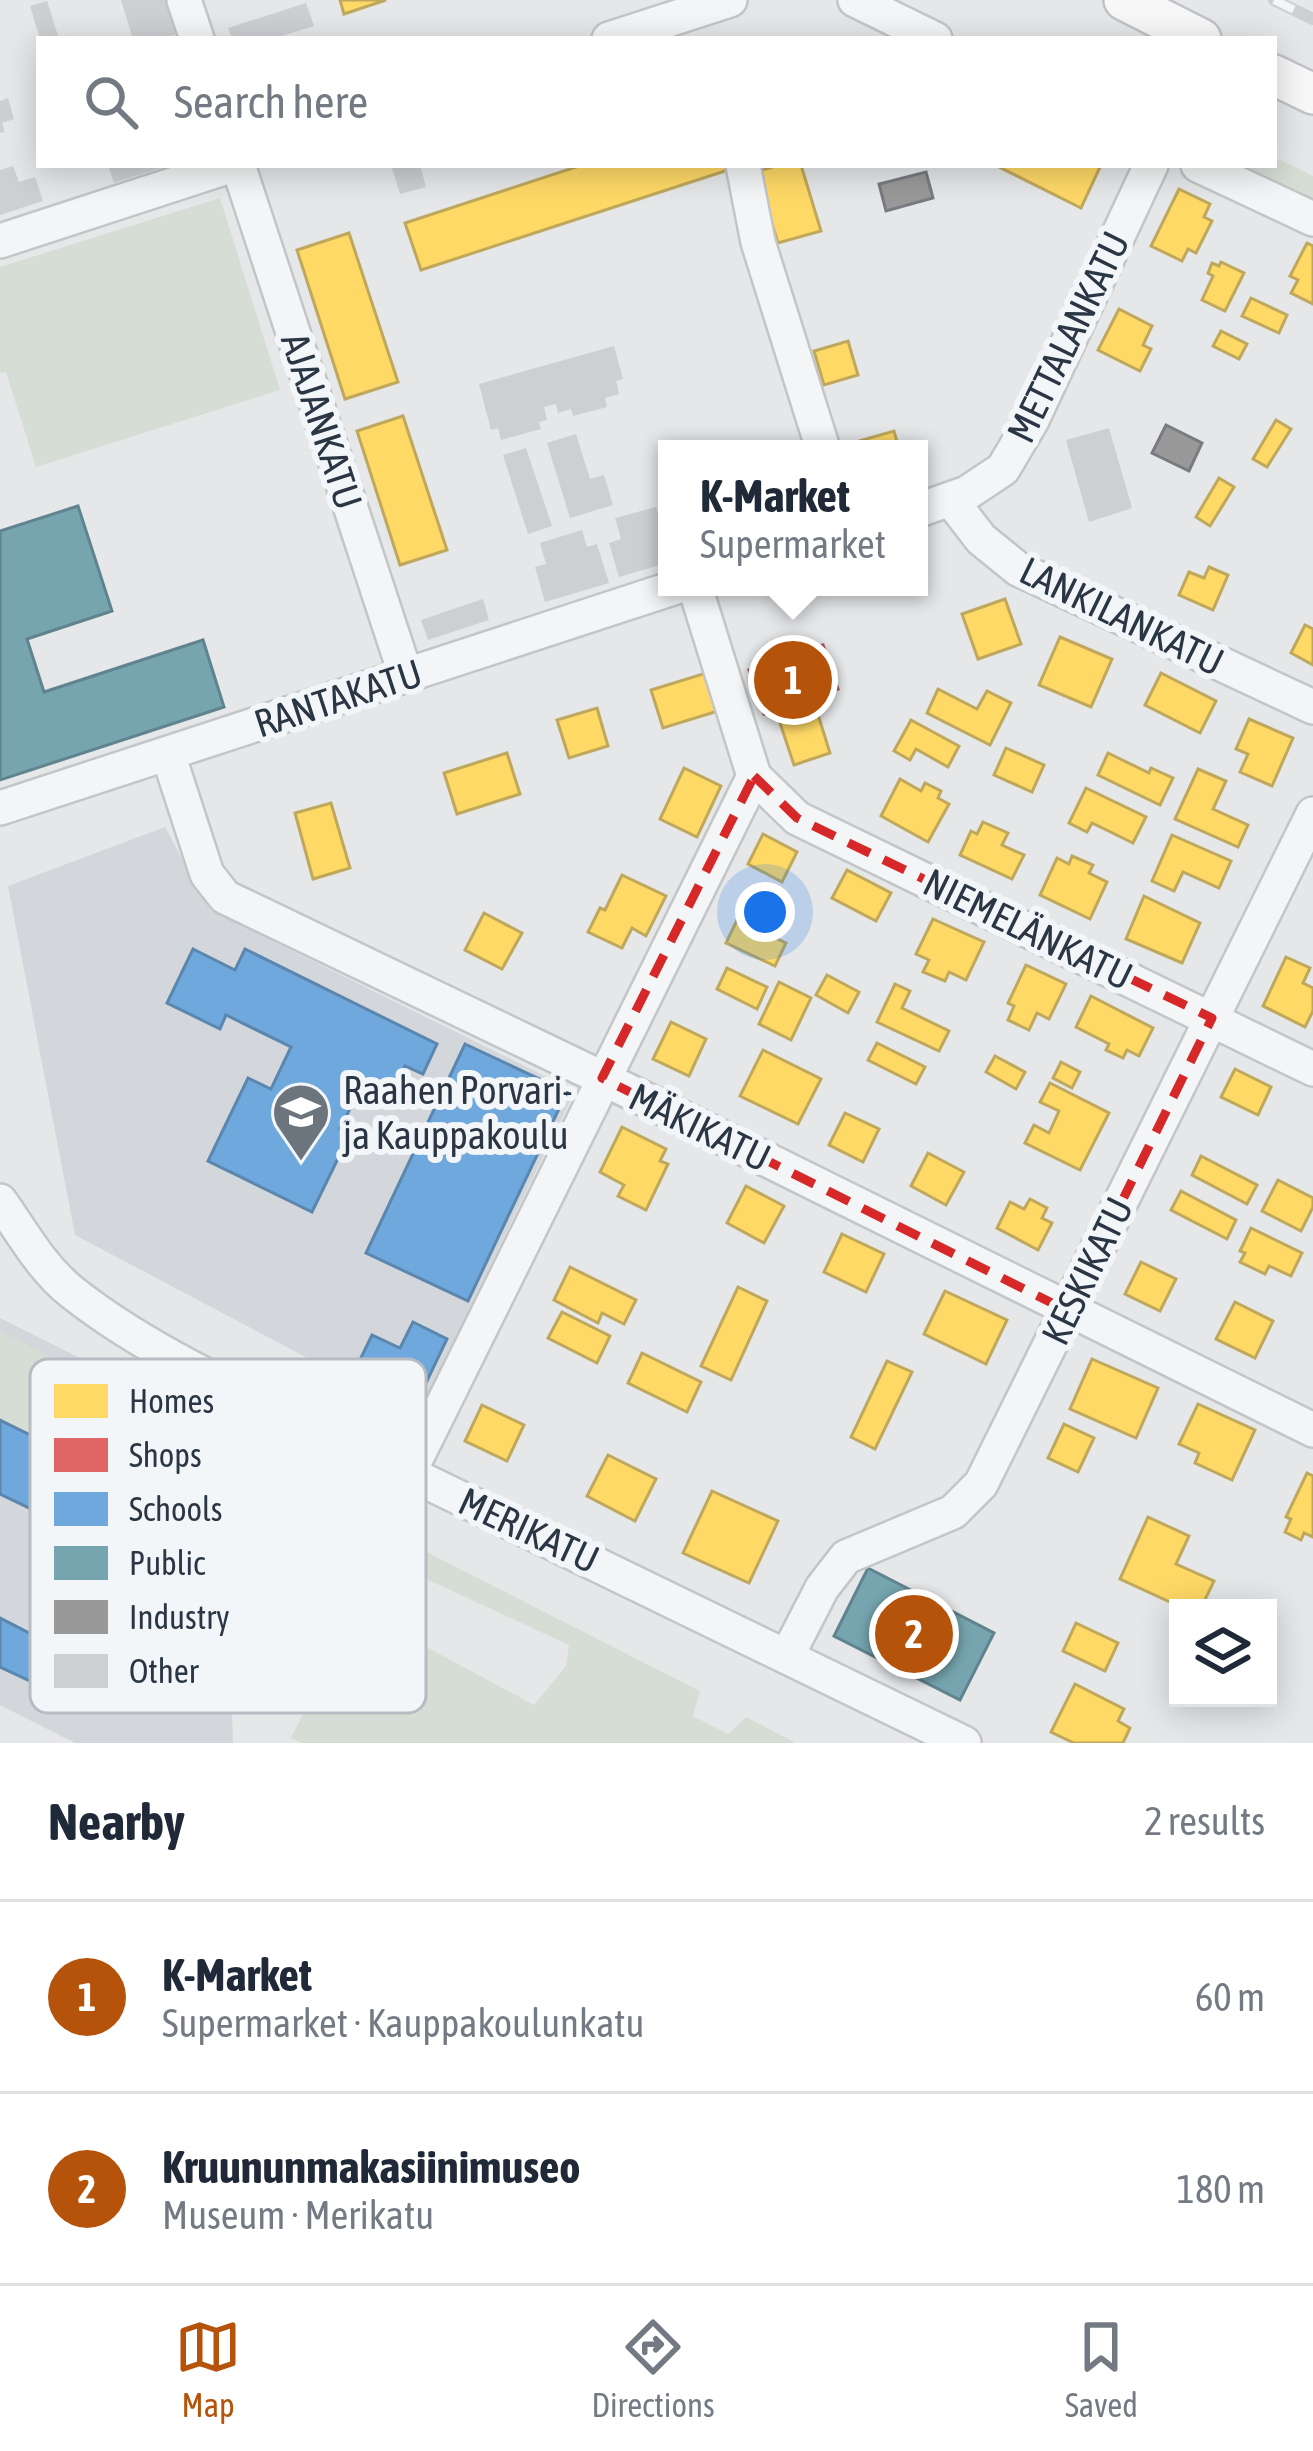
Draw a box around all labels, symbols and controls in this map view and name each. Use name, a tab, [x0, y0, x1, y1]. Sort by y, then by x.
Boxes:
search box	[36, 36, 1277, 168]
icon: search	[78, 69, 144, 135]
text: Search here	[174, 76, 368, 128]
street label: METTALANKATU	[998, 225, 1138, 449]
street label: AJAJANKATU	[273, 328, 371, 514]
popup	[658, 440, 928, 596]
text: K-Market	[700, 470, 850, 522]
text: Supermarket	[700, 522, 886, 566]
street label: LANKILANKATU	[1013, 548, 1231, 684]
pin: 1	[754, 635, 832, 725]
street label: RANTAKATU	[249, 650, 427, 746]
street label: NIEMELÄNKATU	[917, 860, 1139, 998]
your location	[735, 882, 795, 942]
place label: Raahen Porvari- ja Kauppakoulu	[342, 1068, 572, 1157]
street label: MÄKIKATU	[622, 1074, 778, 1180]
school or university icon: Raahen Porvari- ja Kauppakoulu	[270, 1081, 332, 1163]
street label: KESKIKATU	[1033, 1190, 1141, 1352]
legend	[30, 1359, 426, 1713]
text: Homes	[129, 1382, 214, 1420]
text: Shops	[129, 1436, 202, 1474]
street label: MERIKATU	[452, 1479, 606, 1581]
text: Schools	[129, 1490, 223, 1528]
text: Public	[129, 1544, 206, 1582]
pin: 2	[875, 1589, 953, 1679]
text: Industry	[129, 1598, 230, 1636]
map controls	[1169, 1599, 1277, 1707]
button: layers	[1169, 1599, 1277, 1707]
text: Other	[129, 1652, 200, 1690]
text: Nearby	[48, 1792, 185, 1851]
text: 2 results	[1144, 1799, 1265, 1843]
text: K-Market	[162, 1949, 312, 2001]
text: 1	[78, 1975, 96, 2019]
text: 60 m	[1195, 1975, 1265, 2019]
text: Supermarket · Kauppakoulunkatu	[162, 2001, 644, 2045]
text: Kruununmakasiinimuseo	[162, 2141, 580, 2193]
text: 2	[78, 2167, 96, 2211]
text: 180 m	[1177, 2167, 1265, 2211]
text: Museum · Merikatu	[162, 2193, 434, 2237]
tab: Map	[175, 2314, 241, 2424]
tab: Directions	[591, 2314, 715, 2424]
tab: Saved	[1065, 2314, 1138, 2424]

